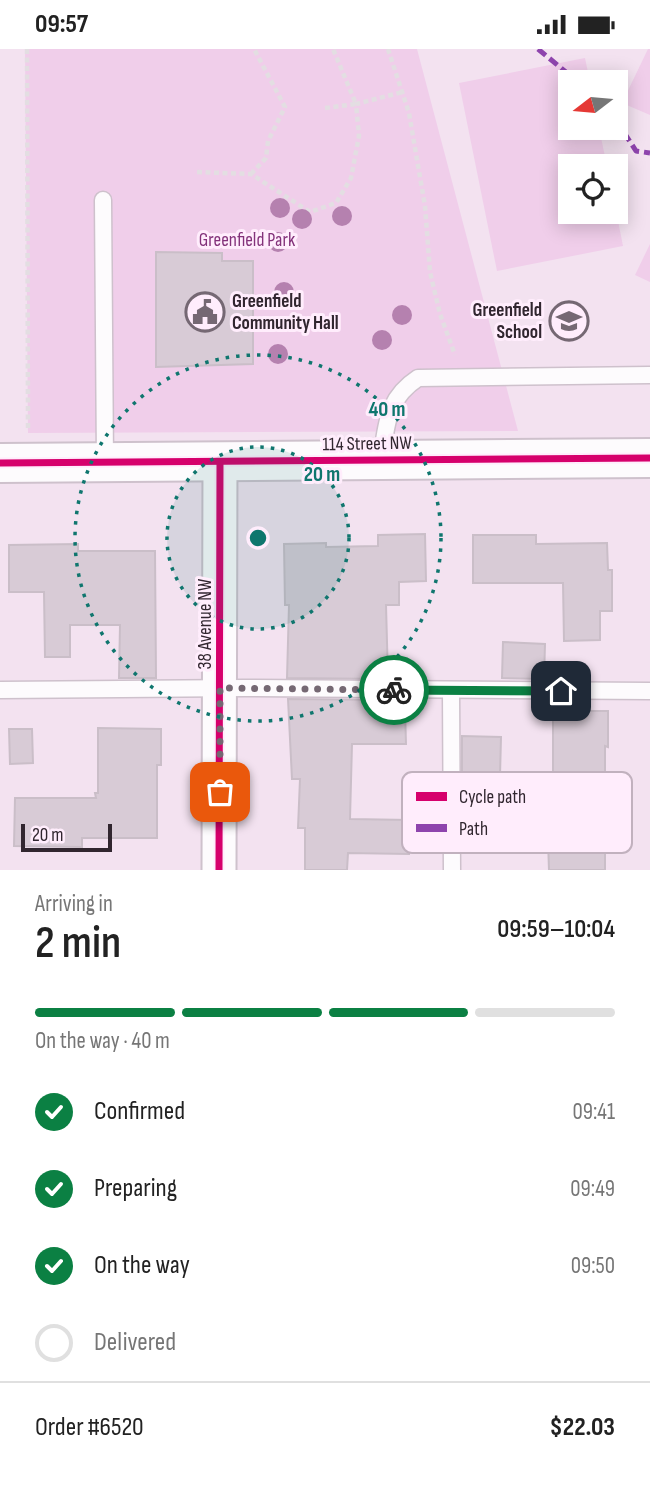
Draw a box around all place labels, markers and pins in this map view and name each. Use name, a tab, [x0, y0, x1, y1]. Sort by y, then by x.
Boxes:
place label: Greenfield Community Hall	[232, 290, 339, 335]
public building icon: Greenfield Community Hall	[184, 291, 226, 333]
place label: Greenfield School	[473, 299, 542, 344]
school or university icon: Greenfield School	[548, 300, 590, 342]
centre of rings	[246, 526, 270, 550]
pin	[531, 661, 591, 721]
pin	[190, 762, 250, 822]

